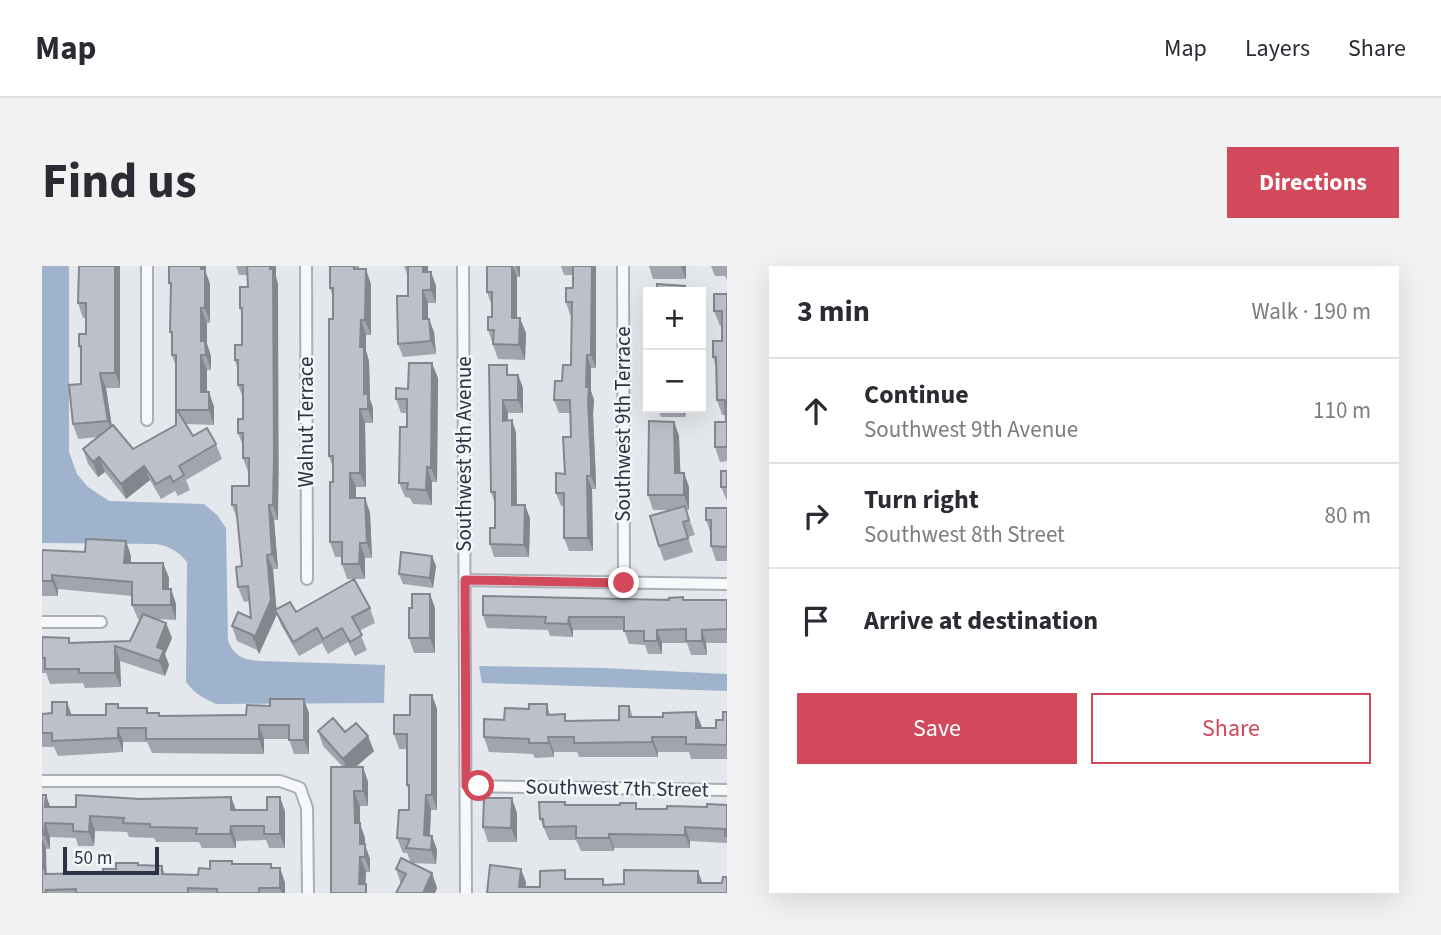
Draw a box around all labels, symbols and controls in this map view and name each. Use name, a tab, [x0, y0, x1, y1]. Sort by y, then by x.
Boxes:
text: Map	[35, 25, 96, 72]
text: Map	[1164, 31, 1207, 66]
text: Layers	[1245, 31, 1310, 66]
text: Share	[1348, 31, 1406, 66]
text: Find us	[42, 147, 197, 217]
button: Directions	[1227, 147, 1399, 218]
map controls	[643, 287, 706, 413]
button: +	[643, 287, 706, 350]
text: 3 min	[797, 290, 870, 333]
text: Walk · 190 m	[1252, 295, 1371, 328]
street label: Southwest 9th Terrace	[608, 326, 638, 522]
button: −	[643, 350, 706, 413]
street label: Southwest 9th Avenue	[449, 356, 479, 552]
street label: Walnut Terrace	[291, 357, 321, 487]
text: Continue	[864, 376, 969, 413]
icon: ahead	[797, 392, 835, 430]
text: 110 m	[1313, 394, 1371, 427]
text: Southwest 9th Avenue	[864, 413, 1078, 446]
text: Turn right	[864, 481, 979, 518]
icon: right	[797, 497, 835, 535]
text: 80 m	[1324, 499, 1371, 532]
text: Southwest 8th Street	[864, 518, 1065, 551]
route end	[608, 567, 639, 598]
icon: arrive	[797, 602, 835, 640]
text: Arrive at destination	[864, 602, 1098, 639]
button: Save	[797, 693, 1077, 764]
button: Share	[1091, 693, 1371, 764]
route start	[463, 770, 494, 801]
street label: Southwest 7th Street	[525, 771, 709, 805]
scale bar	[63, 844, 159, 876]
text: 50 m	[74, 845, 112, 872]

